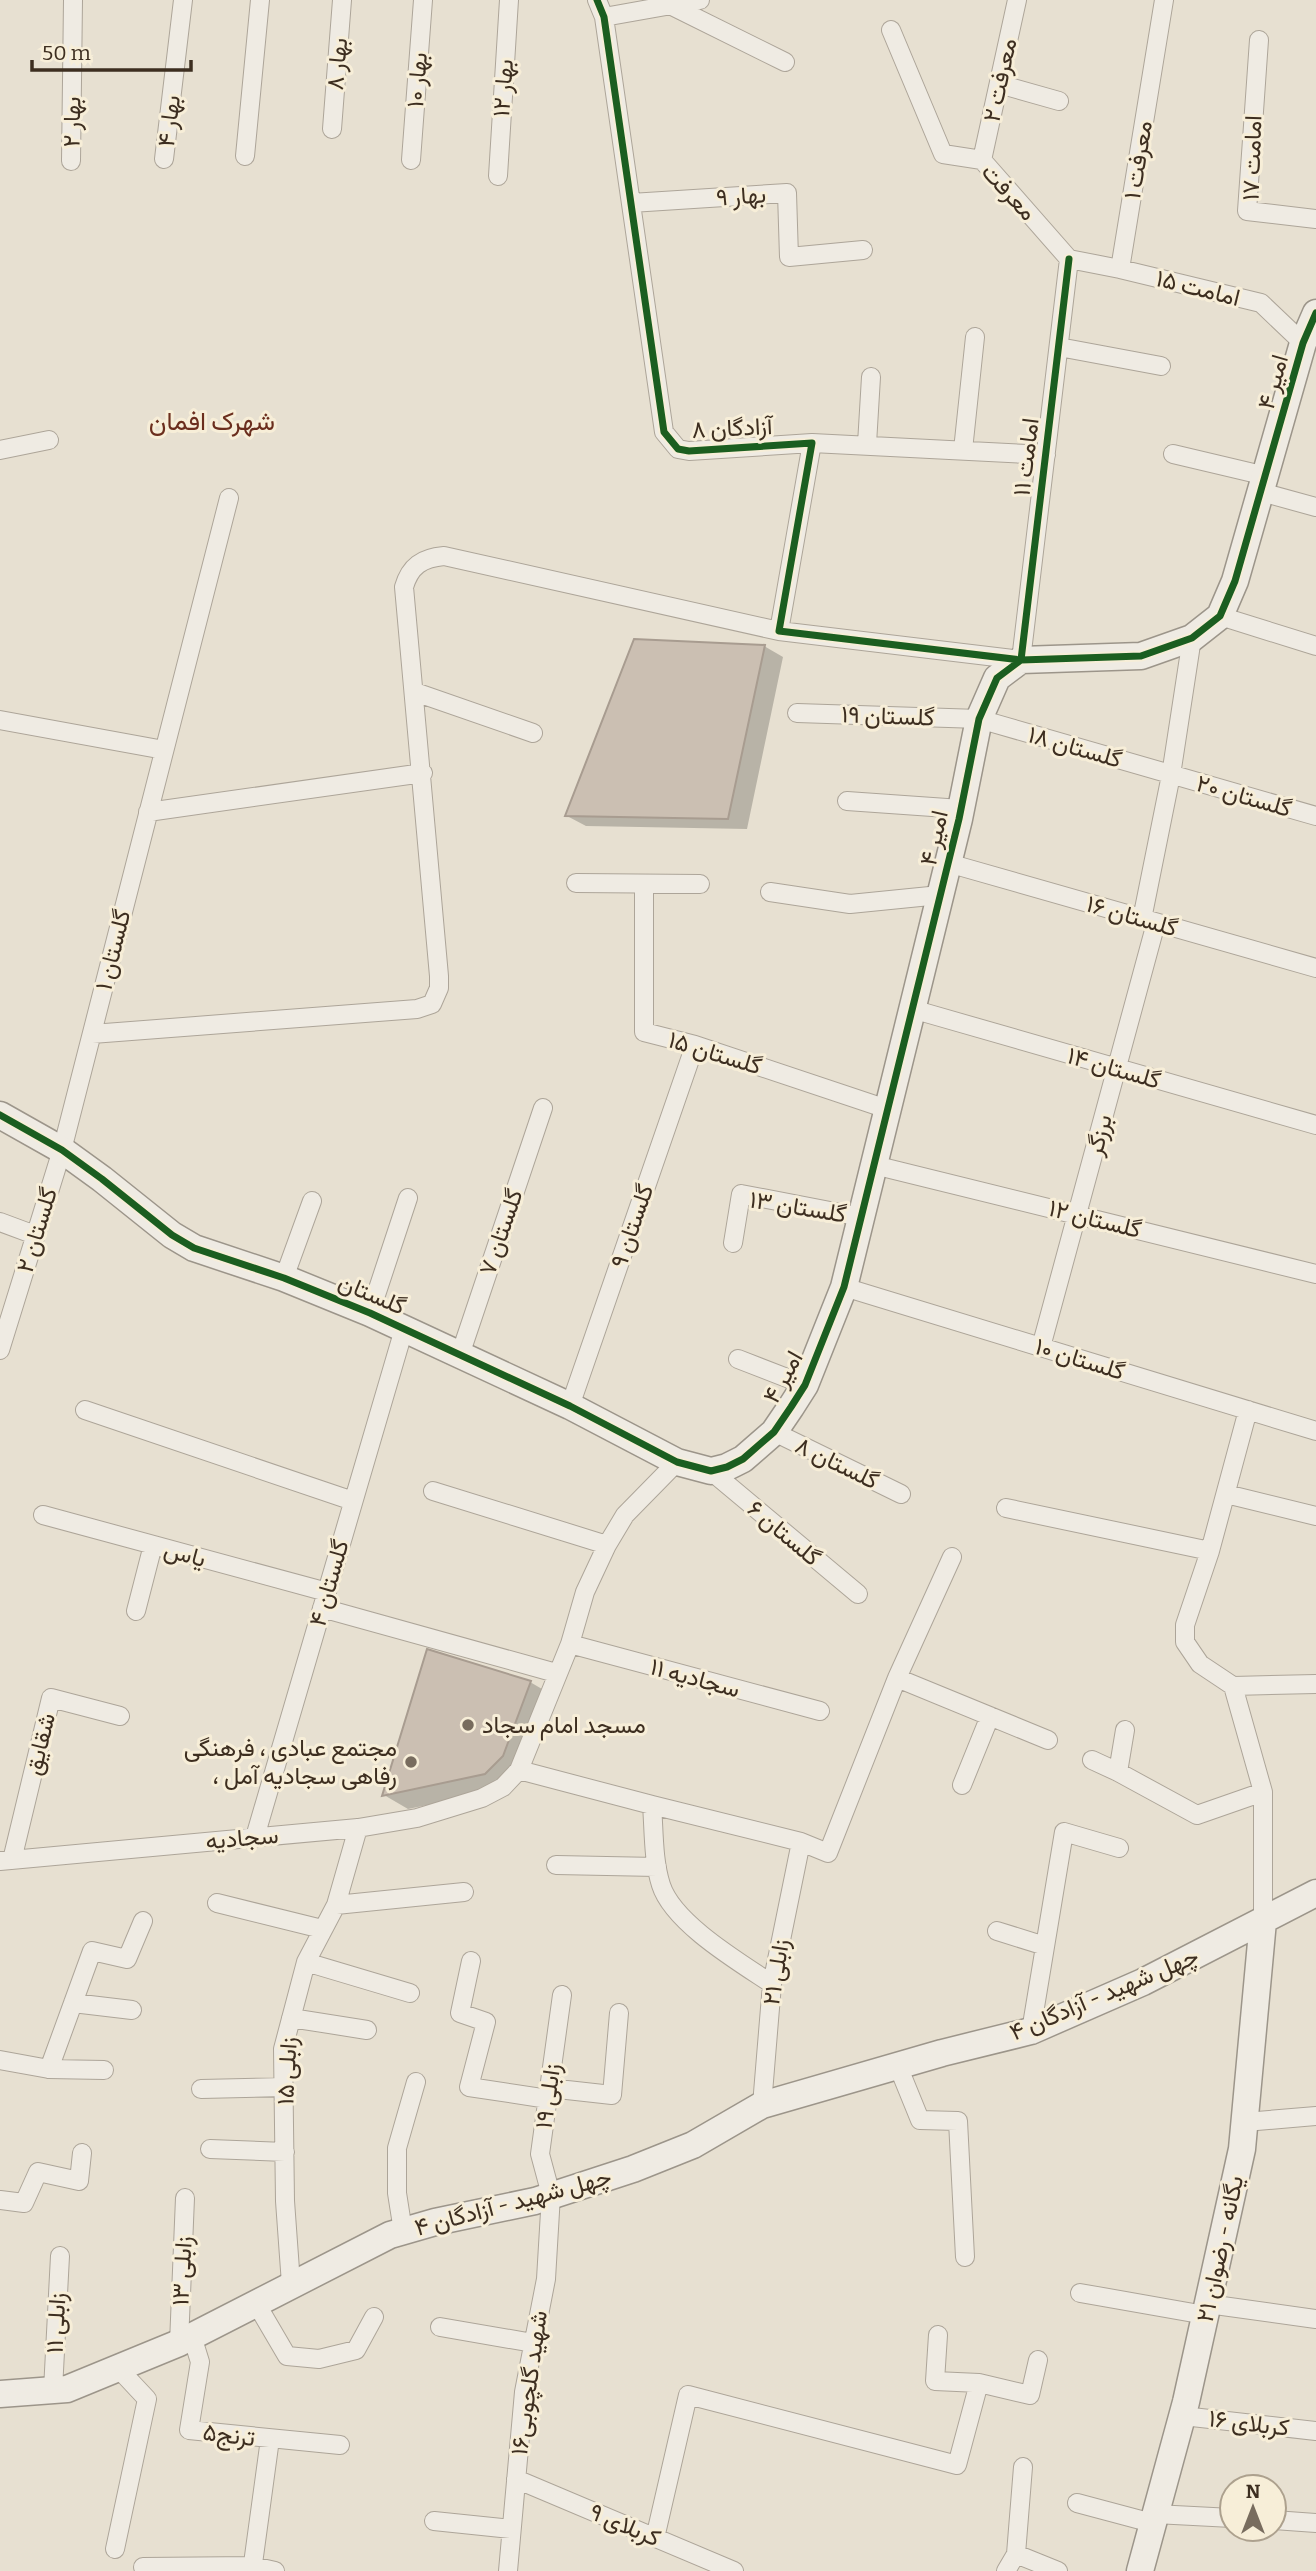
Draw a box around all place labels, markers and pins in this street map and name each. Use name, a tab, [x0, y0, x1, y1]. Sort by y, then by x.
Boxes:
place label: مسجد امام سجاد	[482, 1711, 646, 1741]
marker: مسجد امام سجاد	[460, 1717, 476, 1733]
place label: مجتمع عبادی ، فرهنگی ، رفاهی سجادیه آمل	[184, 1734, 397, 1791]
marker: مجتمع عبادی ، فرهنگی ، رفاهی سجادیه آمل	[403, 1754, 419, 1770]

